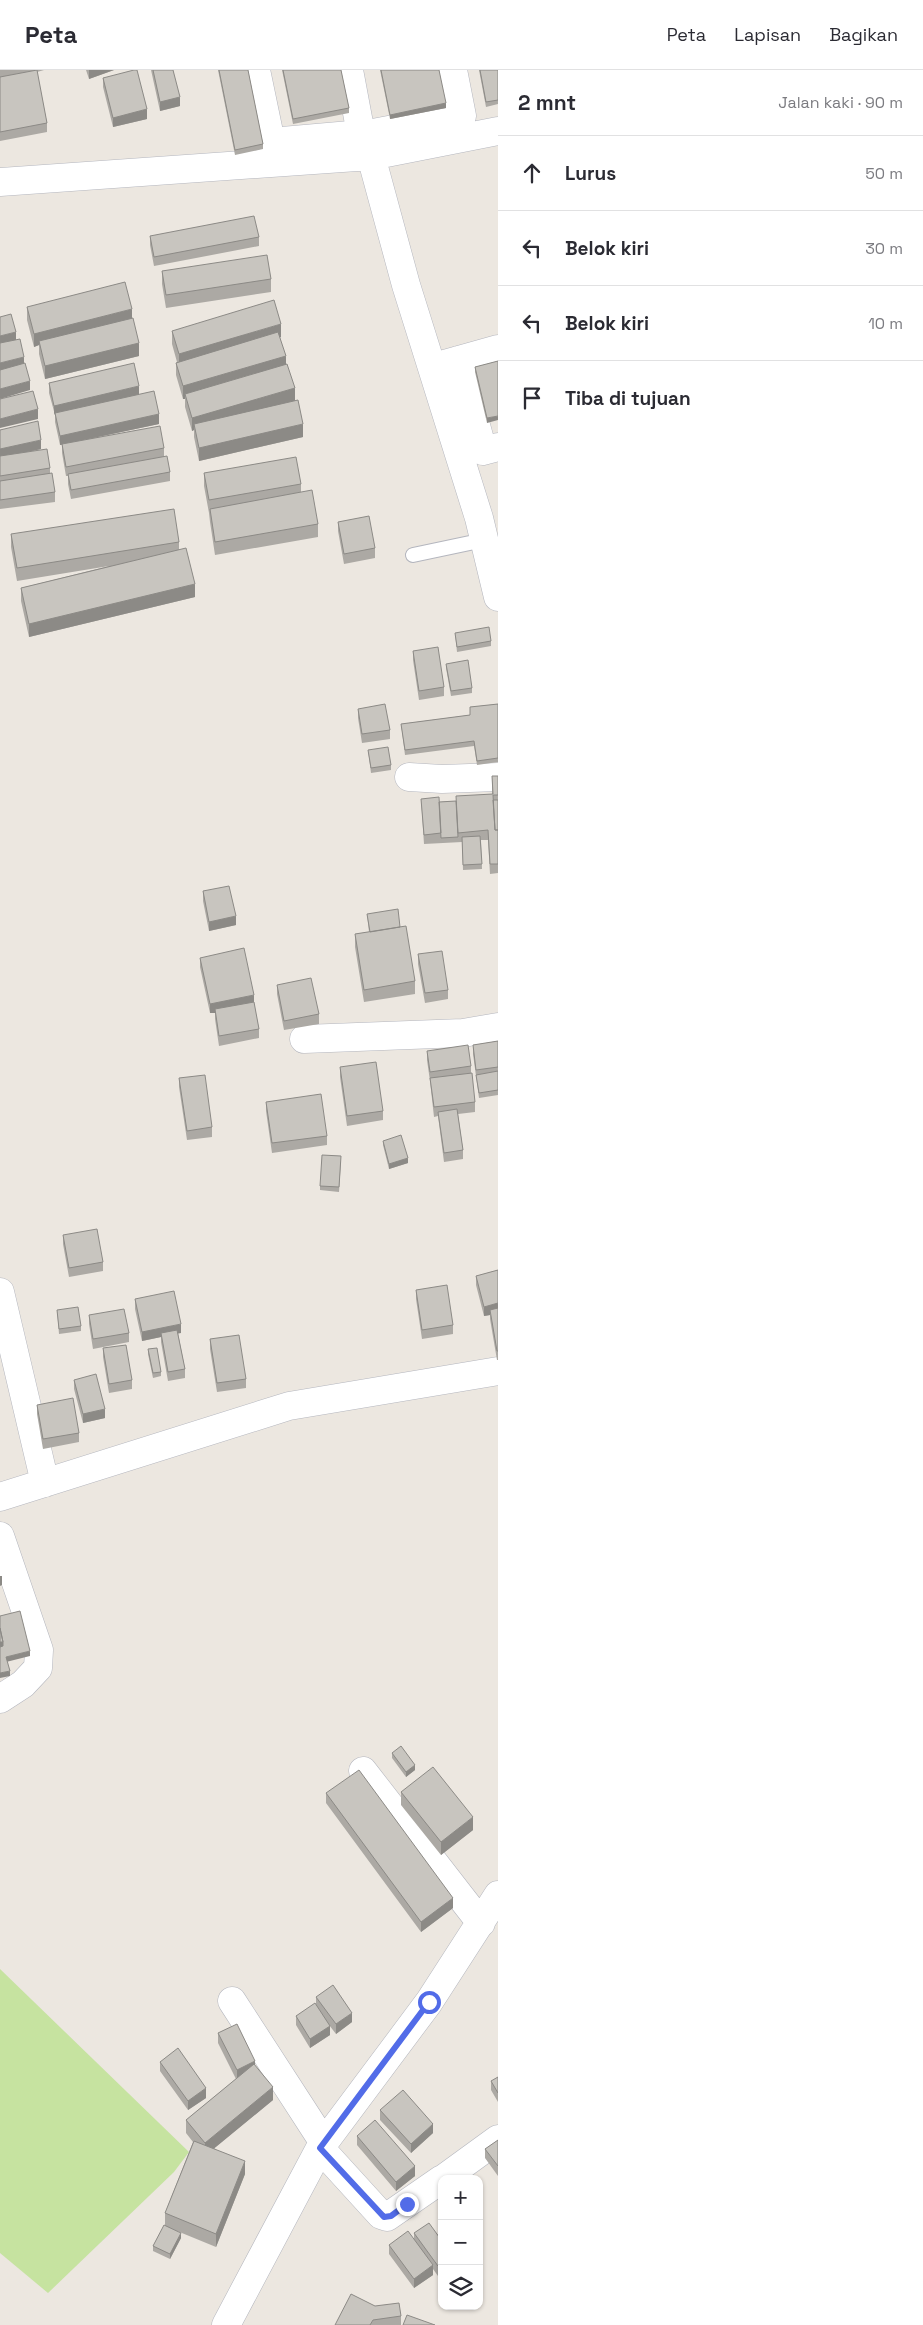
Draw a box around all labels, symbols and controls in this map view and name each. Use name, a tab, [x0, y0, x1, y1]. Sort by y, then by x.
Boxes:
text: Peta	[25, 19, 78, 50]
text: Peta	[667, 23, 706, 46]
text: Lapisan	[734, 23, 801, 46]
text: Bagikan	[829, 23, 898, 46]
text: 2 mnt	[518, 89, 576, 116]
text: Jalan kaki · 90 m	[778, 92, 903, 113]
icon: ahead	[518, 159, 546, 187]
text: Lurus	[565, 161, 616, 186]
text: 50 m	[865, 163, 903, 184]
icon: left	[518, 234, 546, 262]
text: Belok kiri	[565, 236, 649, 261]
text: 30 m	[865, 238, 903, 259]
icon: left	[518, 309, 546, 337]
text: Belok kiri	[565, 311, 649, 336]
text: 10 m	[868, 313, 903, 334]
icon: arrive	[518, 384, 546, 412]
text: Tiba di tujuan	[565, 386, 691, 411]
route start	[418, 1991, 441, 2014]
map controls	[438, 2175, 483, 2310]
button: +	[438, 2175, 483, 2220]
route end	[396, 2193, 419, 2216]
button: −	[438, 2220, 483, 2265]
button: layers	[438, 2265, 483, 2310]

